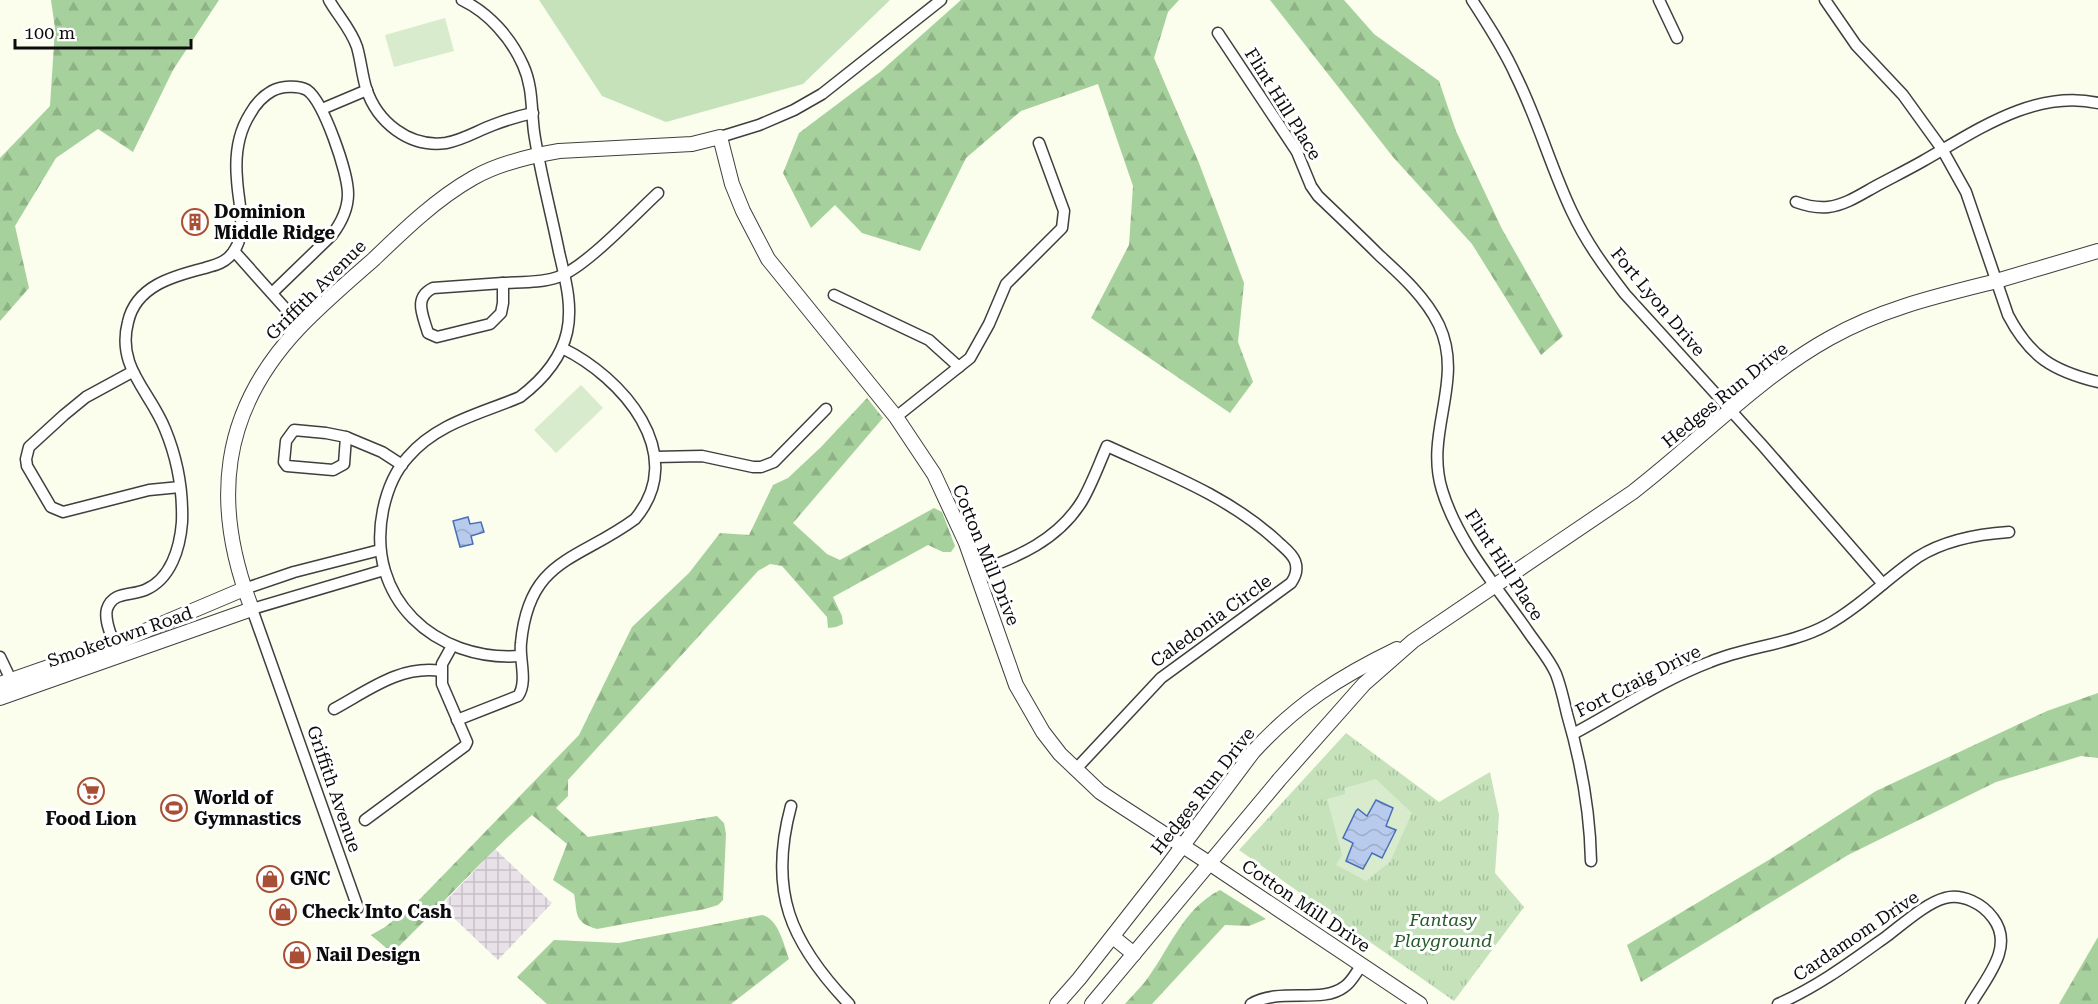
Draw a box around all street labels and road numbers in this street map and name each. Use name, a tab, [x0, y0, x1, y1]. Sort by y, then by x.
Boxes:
street label: Flint Hill Place	[1241, 44, 1326, 164]
street label: Griffith Avenue	[261, 235, 370, 344]
street label: Fort Lyon Drive	[1607, 243, 1710, 360]
street label: Hedges Run Drive	[1658, 337, 1792, 452]
street label: Cotton Mill Drive	[949, 481, 1024, 629]
street label: Flint Hill Place	[1461, 505, 1548, 624]
street label: Caledonia Circle	[1146, 570, 1275, 671]
street label: Smoketown Road	[45, 602, 196, 671]
street label: Fort Craig Drive	[1572, 640, 1704, 721]
street label: Griffith Avenue	[303, 723, 366, 855]
street label: Hedges Run Drive	[1146, 723, 1259, 858]
street label: Cotton Mill Drive	[1238, 855, 1375, 956]
street label: Cardamom Drive	[1789, 886, 1922, 985]

